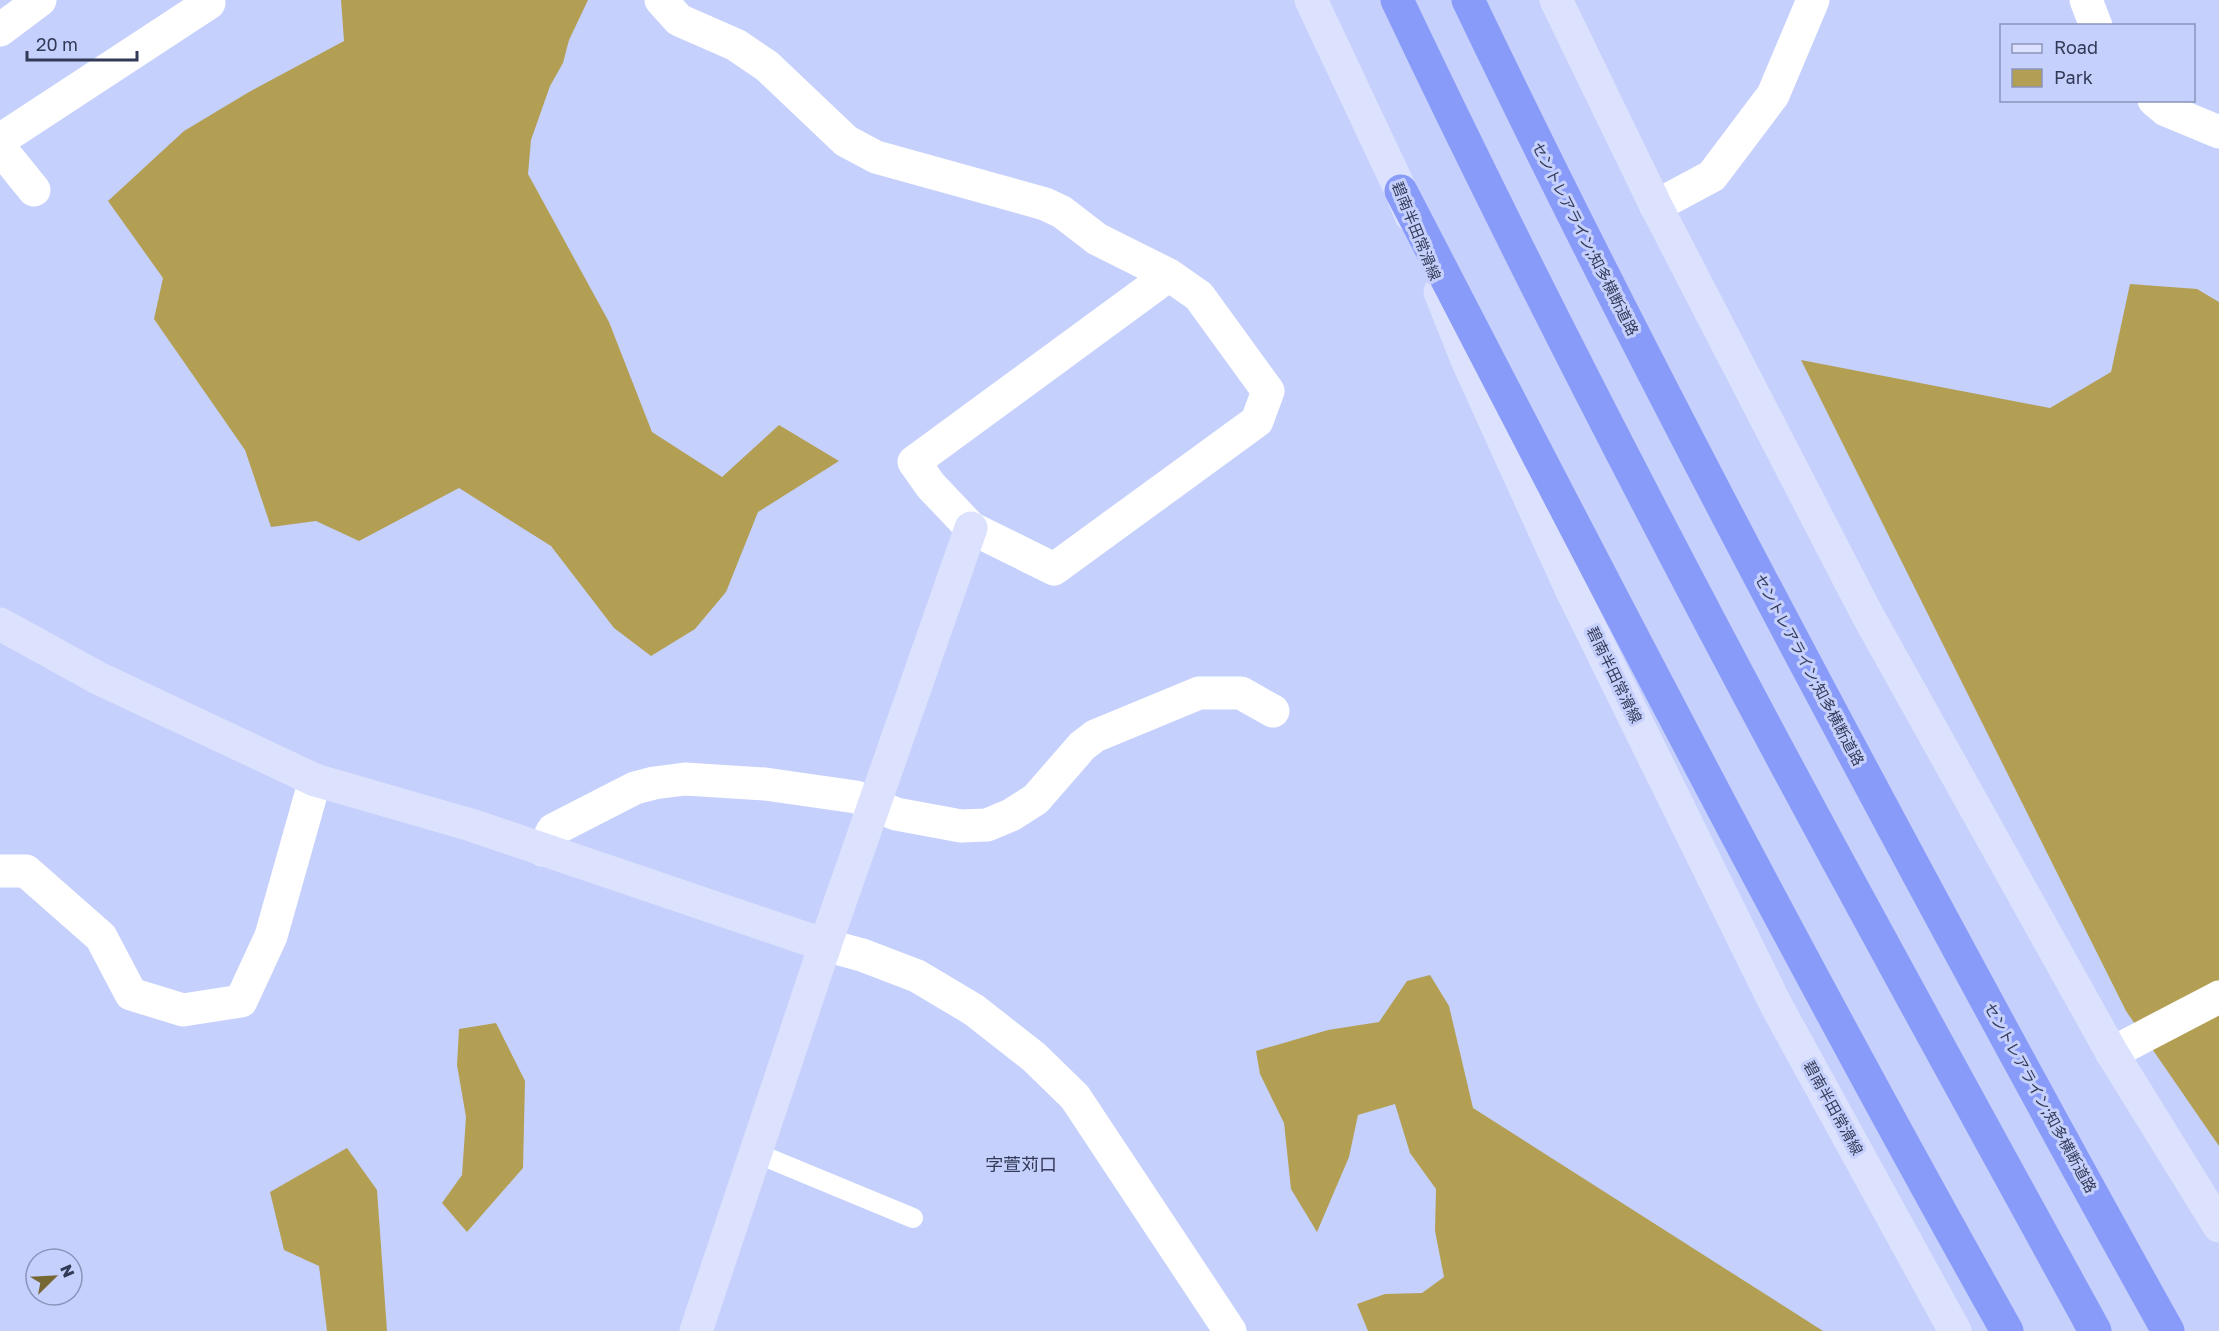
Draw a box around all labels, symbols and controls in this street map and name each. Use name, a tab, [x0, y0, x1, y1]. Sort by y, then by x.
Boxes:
scale bar	[27, 24, 136, 62]
legend	[2000, 24, 2195, 102]
text: 20 m	[36, 33, 78, 55]
text: Road	[2054, 36, 2098, 58]
text: Park	[2054, 66, 2093, 88]
street label: セントレアライン;知多横断道路	[1529, 139, 1643, 338]
street label: 碧南半田常滑線	[1389, 179, 1445, 283]
street label: セントレアライン;知多横断道路	[1752, 571, 1868, 768]
street label: 碧南半田常滑線	[1584, 623, 1646, 726]
street label: セントレアライン;知多横断道路	[1981, 999, 2101, 1196]
street label: 碧南半田常滑線	[1801, 1057, 1867, 1158]
district label: 字萱苅口	[985, 1153, 1057, 1175]
north arrow	[24, 1247, 84, 1307]
text: N	[56, 1261, 79, 1281]

